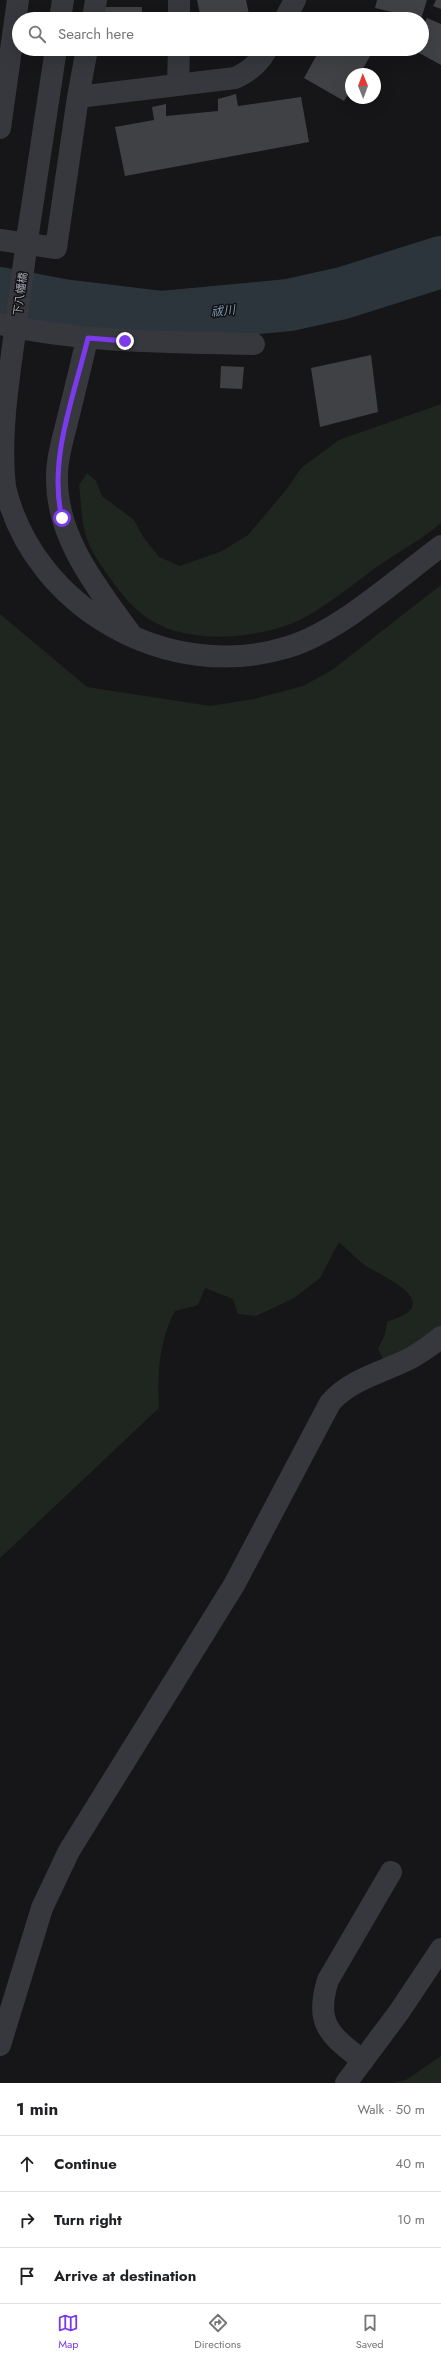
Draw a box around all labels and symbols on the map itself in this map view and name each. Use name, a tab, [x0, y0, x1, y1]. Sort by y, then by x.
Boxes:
north arrow	[345, 68, 381, 104]
street label: 下八幡橋	[9, 271, 31, 317]
water label: 祓川	[210, 301, 238, 321]
route end	[116, 332, 134, 350]
route start	[53, 509, 71, 527]

